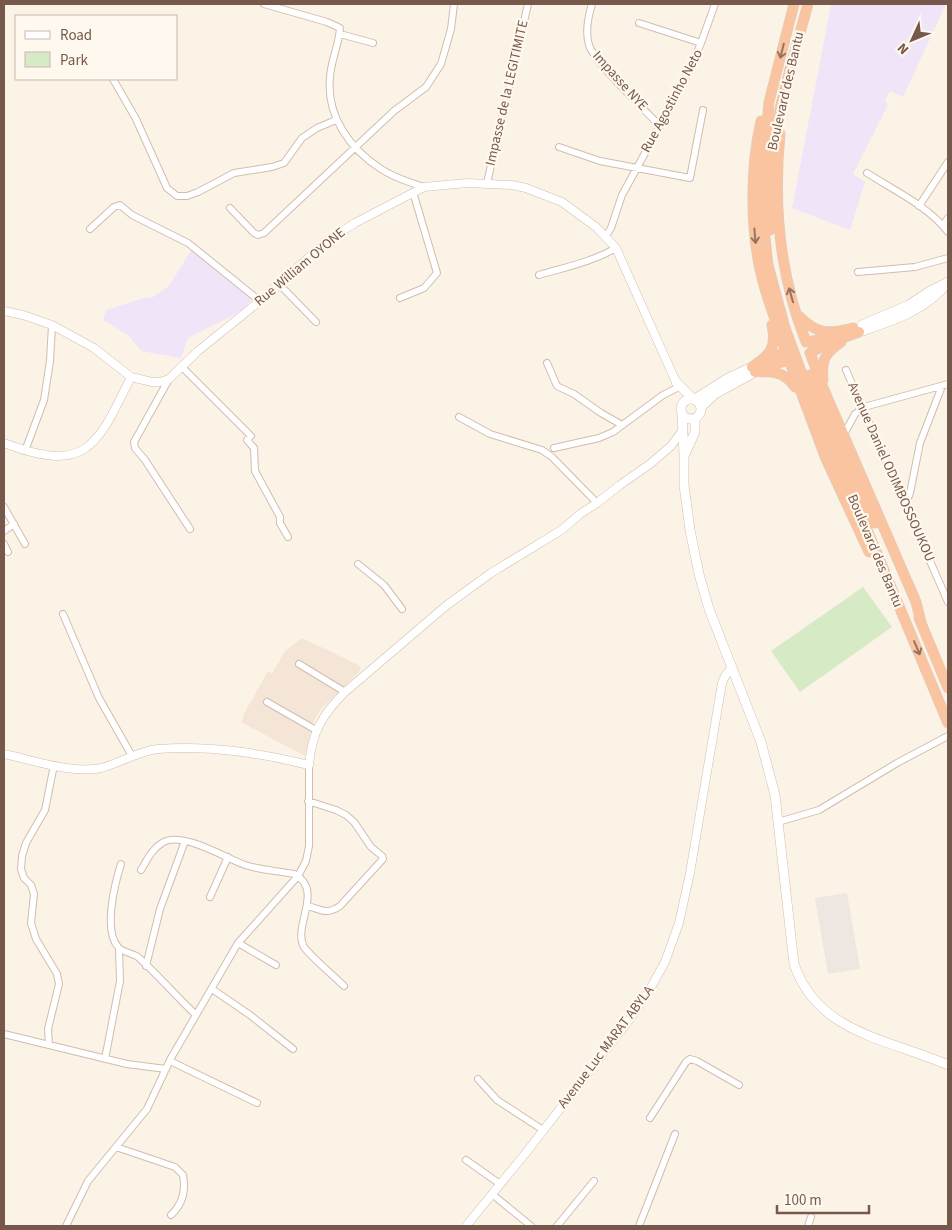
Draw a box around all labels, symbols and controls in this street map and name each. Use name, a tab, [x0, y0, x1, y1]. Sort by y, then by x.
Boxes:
legend	[15, 15, 178, 80]
north arrow	[887, 15, 937, 65]
street label: Impasse de la LEGITIMITE	[481, 18, 533, 168]
text: Road	[60, 25, 92, 46]
street label: Boulevard des Bantu	[763, 30, 809, 152]
text: N	[893, 38, 914, 59]
one-way arrow	[776, 42, 786, 58]
street label: Rue Agostinho Neto	[636, 46, 708, 156]
street label: Impasse NYE	[588, 47, 652, 115]
text: Park	[60, 50, 89, 71]
street label: Rue William OYONE	[250, 223, 350, 311]
one-way arrow	[751, 227, 760, 243]
one-way arrow	[786, 288, 796, 304]
street label: Avenue Daniel ODIMBOSSOUKOU	[842, 379, 940, 565]
street label: Boulevard des Bantu	[842, 491, 908, 611]
one-way arrow	[912, 640, 922, 655]
street label: Avenue Luc MARAT ABYLA	[553, 981, 659, 1113]
scale bar	[777, 1182, 870, 1214]
text: 100 m	[784, 1190, 822, 1211]

